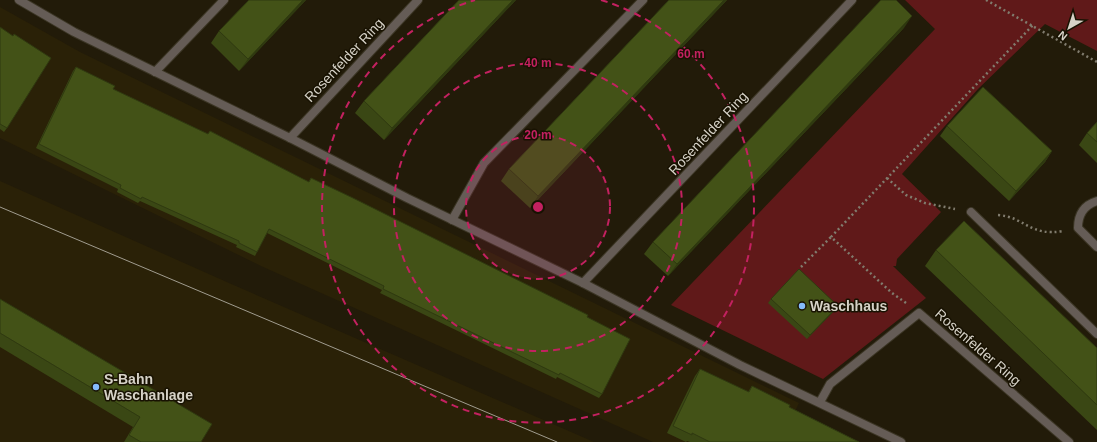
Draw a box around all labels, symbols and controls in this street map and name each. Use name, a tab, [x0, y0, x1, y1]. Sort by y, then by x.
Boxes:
north arrow	[1049, 8, 1089, 48]
street label: Rosenfelder Ring	[301, 15, 387, 105]
text: N	[1056, 29, 1070, 43]
text: 60 m	[677, 47, 705, 61]
text: 40 m	[524, 56, 552, 70]
street label: Rosenfelder Ring	[665, 88, 751, 178]
text: 20 m	[524, 128, 552, 142]
centre of rings	[531, 200, 545, 214]
place label: Waschhaus	[810, 298, 887, 314]
marker: Waschhaus	[797, 301, 807, 311]
street label: Rosenfelder Ring	[932, 305, 1024, 389]
place label: S-Bahn Waschanlage	[104, 371, 193, 403]
marker: S-Bahn Waschanlage	[91, 382, 101, 392]

